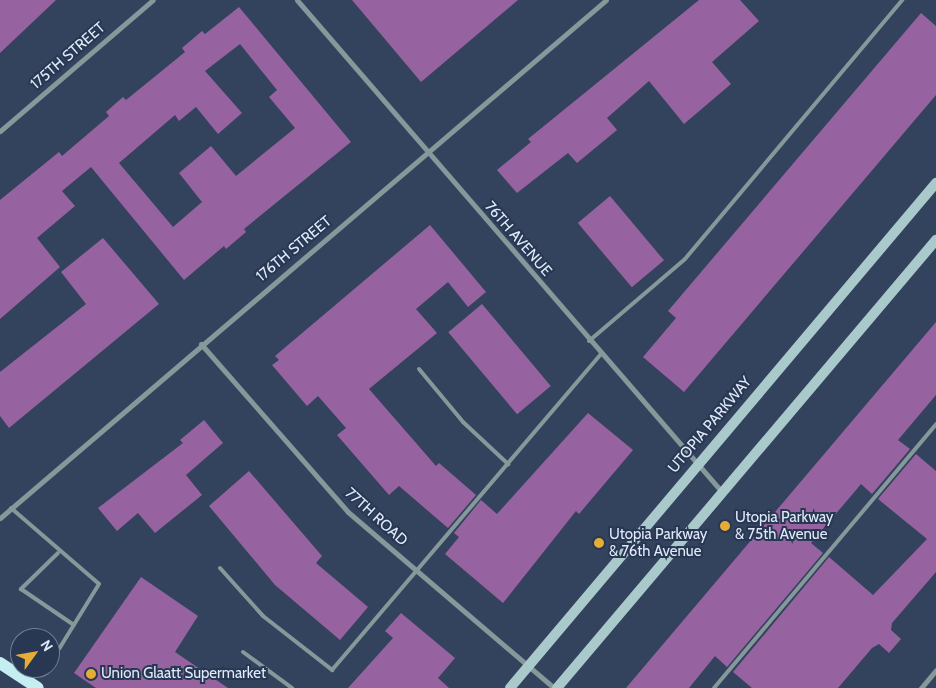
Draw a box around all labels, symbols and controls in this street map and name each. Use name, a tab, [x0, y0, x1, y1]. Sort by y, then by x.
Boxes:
street label: 175TH STREET	[27, 19, 109, 93]
street label: 76TH AVENUE	[481, 198, 555, 280]
street label: 176TH STREET	[253, 212, 335, 286]
street label: UTOPIA PARKWAY	[664, 373, 756, 477]
street label: 77TH ROAD	[341, 484, 411, 550]
place label: Utopia Parkway & 75th Avenue	[735, 508, 833, 543]
marker: Utopia Parkway & 75th Avenue	[719, 520, 731, 532]
place label: Utopia Parkway & 76th Avenue	[609, 525, 707, 560]
marker: Utopia Parkway & 76th Avenue	[593, 537, 605, 549]
north arrow	[10, 628, 60, 678]
text: N	[37, 637, 57, 655]
place label: Union Glaatt Supermarket	[101, 665, 266, 683]
marker: Union Glaatt Supermarket	[85, 668, 97, 680]

